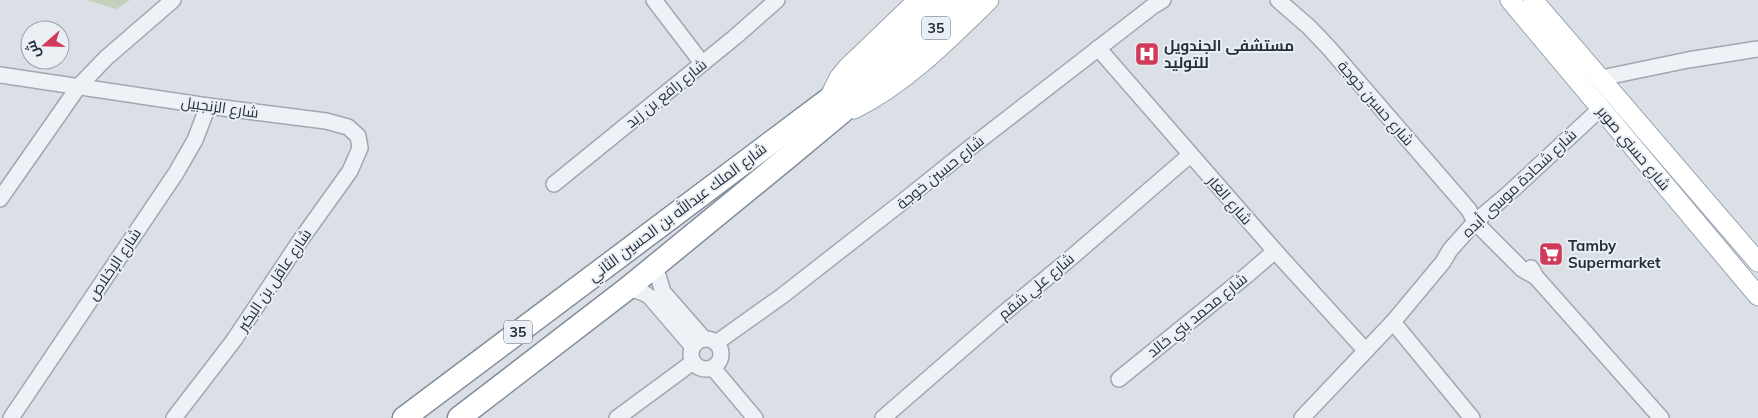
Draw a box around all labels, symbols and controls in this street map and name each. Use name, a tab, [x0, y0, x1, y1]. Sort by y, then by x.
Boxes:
road number: 35	[922, 16, 950, 40]
north arrow	[20, 20, 70, 70]
place label: مستشفى الجندويل للتوليد	[1164, 36, 1294, 72]
text: ش	[21, 38, 44, 61]
hospital icon: مستشفى الجندويل للتوليد	[1134, 41, 1160, 67]
street label: شارع رافع بن زيد	[622, 54, 712, 133]
street label: شارع حسين خوجة	[1332, 56, 1418, 151]
street label: شارع الزنجبيل	[180, 92, 260, 124]
street label: شارع حسني صوبر	[1590, 101, 1675, 196]
street label: شارع شحادة موسى أبده	[1458, 125, 1582, 243]
street label: شارع حسين خوجة	[892, 131, 989, 215]
street label: شارع الملك عبدالله بن الحسين الثاني	[584, 139, 772, 288]
street label: شارع الغار	[1201, 171, 1257, 230]
street label: شارع الإخلاص	[83, 224, 147, 305]
street label: شارع عاقل بن البكير	[232, 225, 317, 337]
place label: Tamby Supermarket	[1568, 236, 1661, 272]
supermarket icon: Tamby Supermarket	[1538, 241, 1564, 267]
street label: شارع علي شقم	[994, 249, 1080, 326]
street label: شارع محمد بني خالد	[1143, 269, 1253, 363]
road number: 35	[504, 321, 532, 344]

